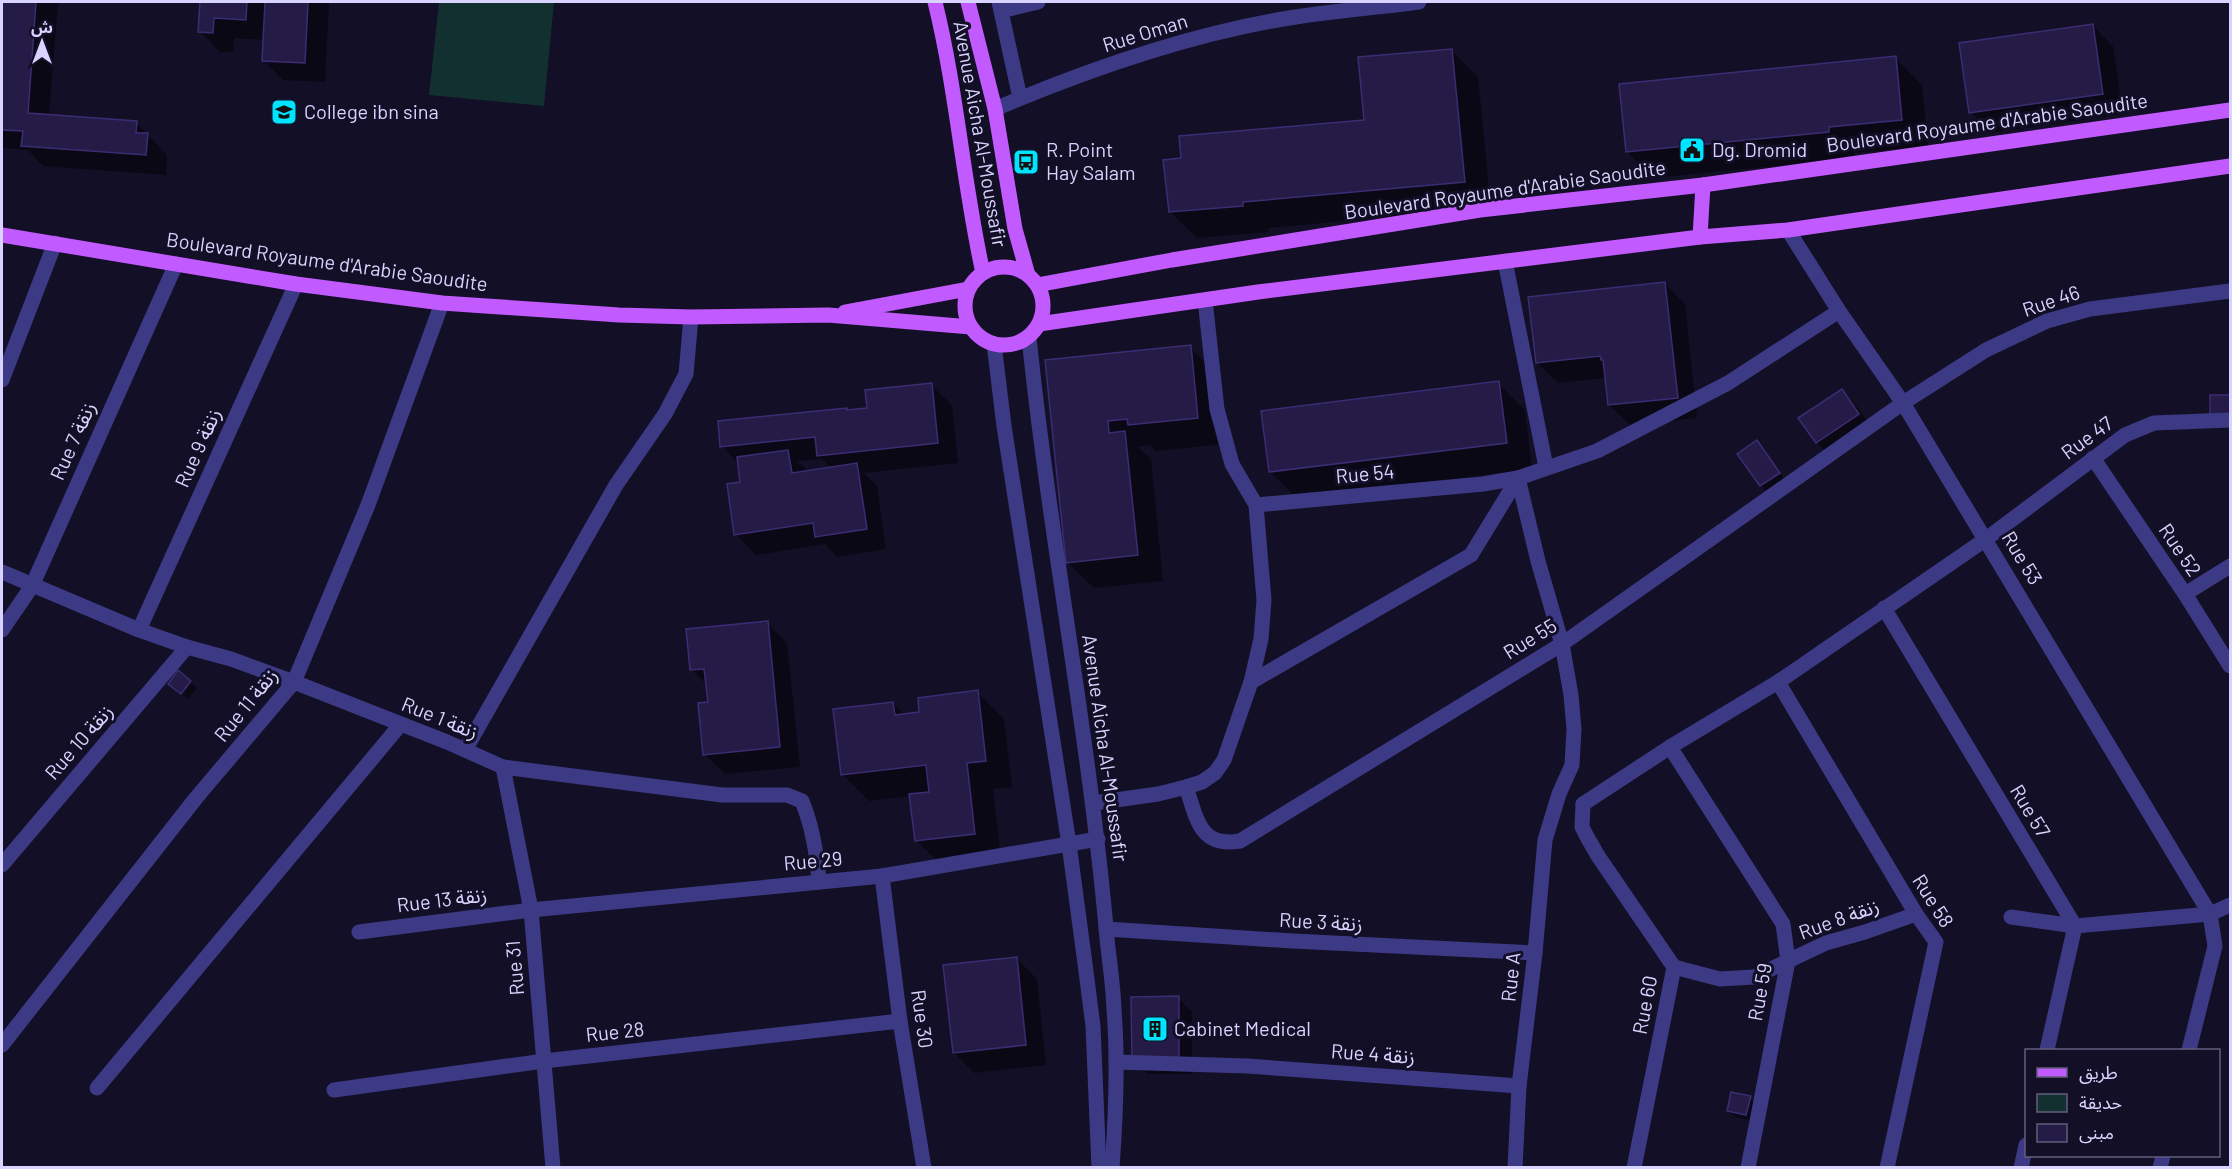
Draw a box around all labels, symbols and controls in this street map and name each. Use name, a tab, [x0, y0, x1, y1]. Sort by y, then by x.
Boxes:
street label: Rue Oman	[1099, 8, 1190, 56]
north arrow	[12, 12, 72, 72]
text: ش	[31, 17, 53, 37]
street label: Avenue Aicha Al-Moussafir	[949, 19, 1013, 249]
street label: Boulevard Royaume d'Arabie Saoudite	[1825, 88, 2149, 156]
school or university icon: College ibn sina	[269, 97, 299, 127]
place label: College ibn sina	[304, 99, 439, 123]
public building icon: Dg. Dromid	[1677, 135, 1707, 165]
place label: R. Point Hay Salam	[1046, 137, 1136, 184]
place label: Dg. Dromid	[1712, 137, 1807, 161]
bus stop icon: R. Point Hay Salam	[1011, 147, 1041, 177]
street label: Boulevard Royaume d'Arabie Saoudite	[1343, 155, 1667, 223]
street label: Boulevard Royaume d'Arabie Saoudite	[165, 227, 489, 295]
street label: Rue 46	[2019, 279, 2082, 321]
street label: Rue 7 زنقة	[44, 398, 101, 484]
street label: Rue 9 زنقة	[169, 404, 226, 491]
street label: Rue 47	[2056, 410, 2117, 464]
street label: Rue 54	[1335, 458, 1395, 488]
street label: Rue 52	[2154, 518, 2207, 580]
street label: Rue 53	[1998, 526, 2048, 589]
street label: Rue 55	[1498, 613, 1561, 664]
street label: Avenue Aicha Al-Moussafir	[1078, 633, 1134, 863]
street label: Rue 11 زنقة	[208, 663, 283, 747]
street label: Rue 1 زنقة	[398, 691, 482, 744]
street label: Rue 10 زنقة	[39, 699, 118, 784]
street label: Rue 57	[2006, 780, 2056, 842]
street label: Rue 29	[783, 845, 843, 875]
street label: Rue 58	[1908, 869, 1959, 932]
street label: Rue 13 زنقة	[395, 882, 488, 917]
street label: Rue 8 زنقة	[1795, 892, 1882, 945]
street label: Rue 3 زنقة	[1279, 907, 1363, 936]
street label: Rue 31	[500, 940, 528, 996]
street label: Rue A	[1495, 951, 1525, 1003]
street label: Rue 59	[1742, 961, 1776, 1023]
street label: Rue 60	[1627, 973, 1661, 1036]
street label: Rue 30	[907, 988, 939, 1050]
building icon: Cabinet Medical	[1140, 1014, 1170, 1044]
street label: Rue 28	[584, 1016, 645, 1046]
place label: Cabinet Medical	[1174, 1016, 1311, 1040]
street label: Rue 4 زنقة	[1330, 1038, 1416, 1069]
legend	[2025, 1049, 2220, 1157]
text: طريق	[2079, 1061, 2118, 1084]
text: حديقة	[2079, 1091, 2122, 1113]
text: مبنى	[2079, 1121, 2114, 1144]

